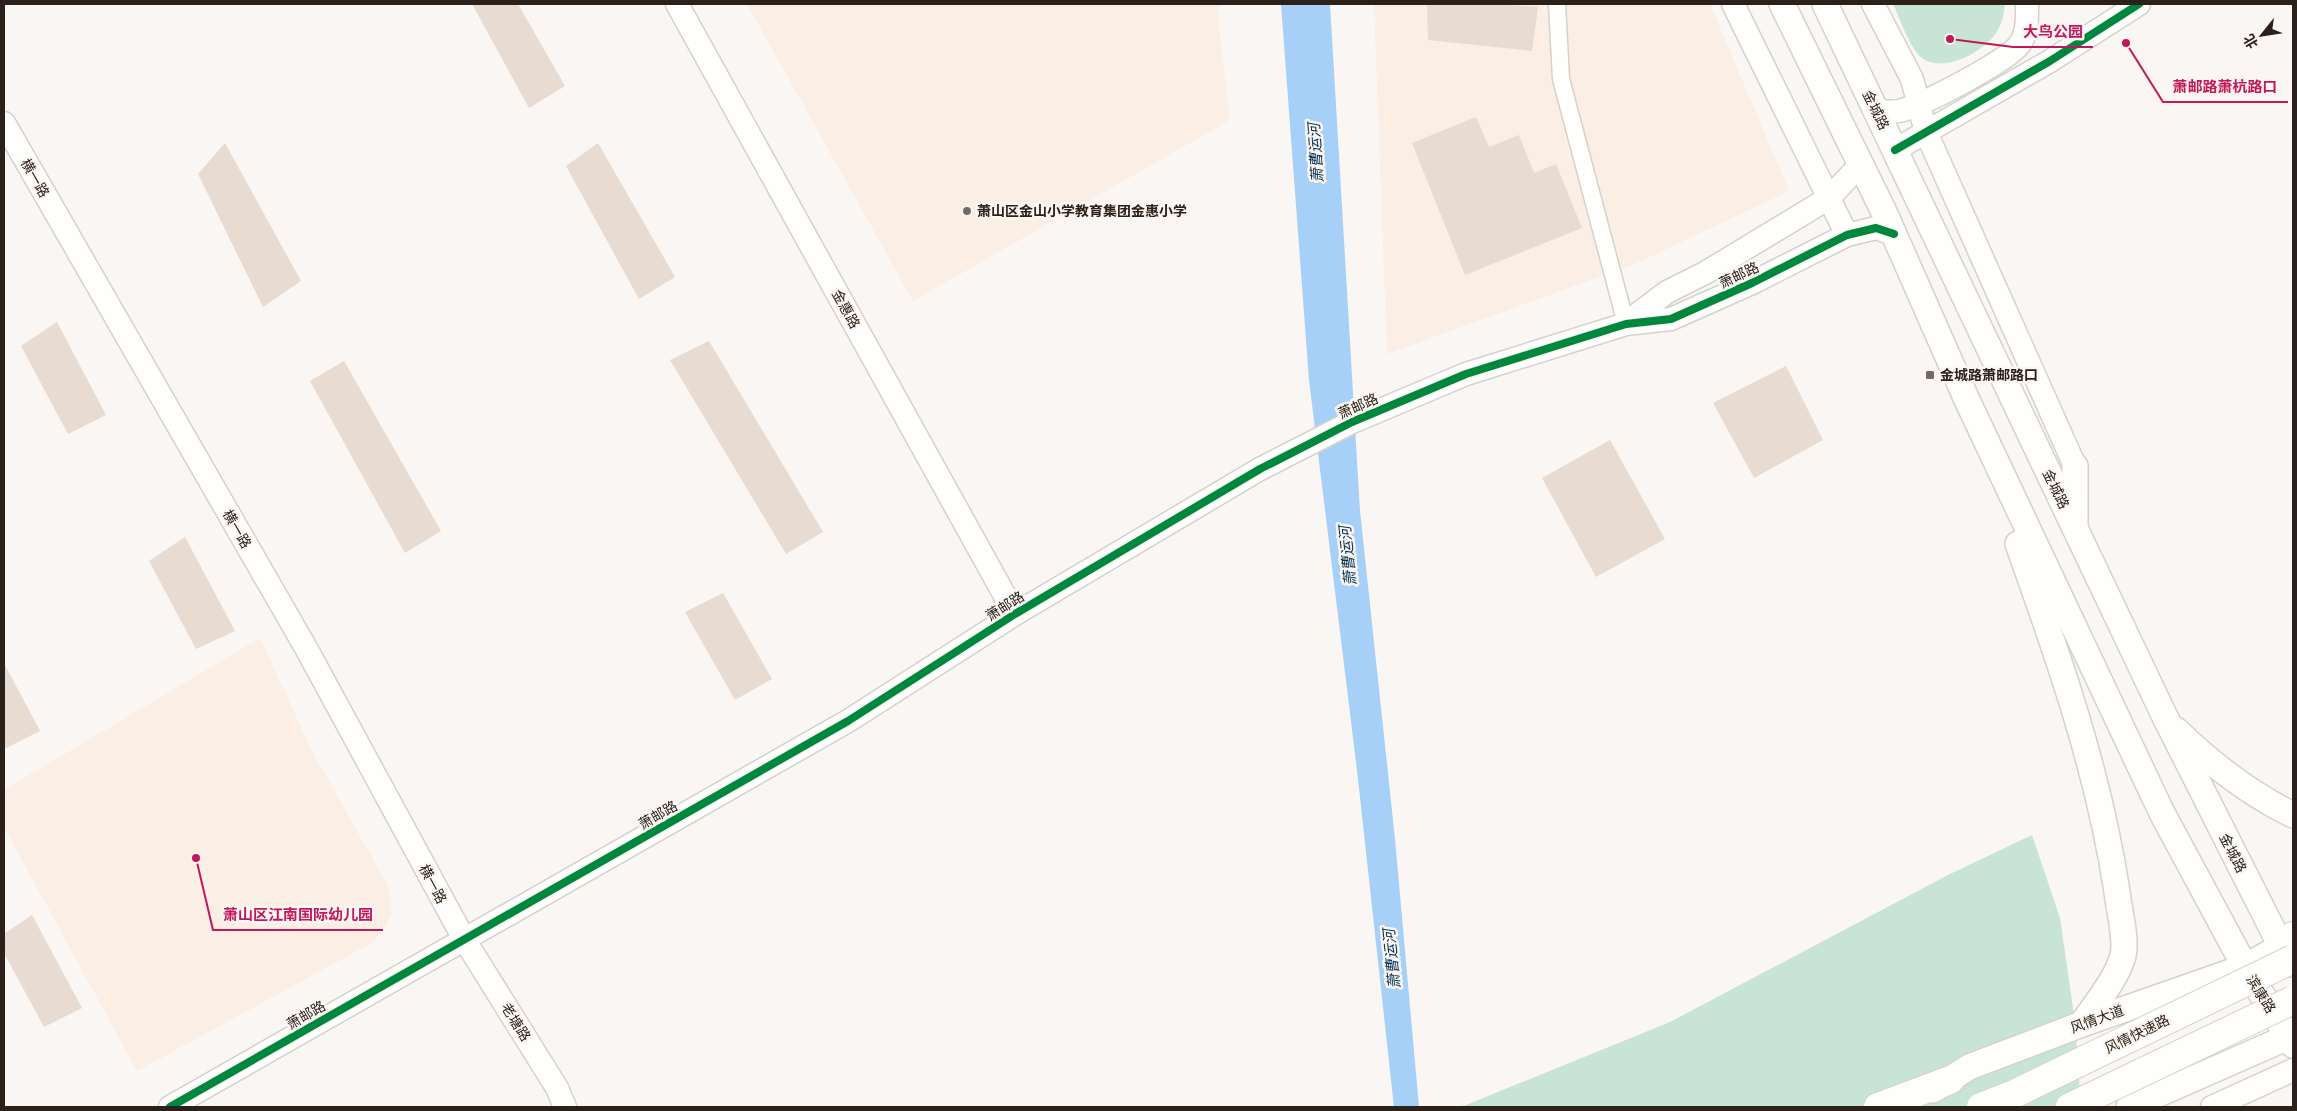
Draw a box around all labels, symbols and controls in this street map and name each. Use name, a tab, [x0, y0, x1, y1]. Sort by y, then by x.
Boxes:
north arrow	[2237, 10, 2287, 60]
callout: 大鸟公园	[2013, 17, 2093, 47]
text: 大鸟公园	[2023, 23, 2083, 41]
text: 北	[2240, 31, 2262, 52]
callout: 萧邮路萧杭路口	[2163, 72, 2288, 102]
text: 萧邮路萧杭路口	[2172, 78, 2278, 96]
street label: 金城路	[1859, 88, 1892, 133]
water label: 萧曹运河	[1305, 119, 1327, 184]
street label: 横一路	[17, 156, 52, 201]
place label: 萧山区金山小学教育集团金惠小学	[977, 203, 1187, 220]
marker: 萧山区金山小学教育集团金惠小学	[961, 205, 973, 217]
street label: 萧邮路	[1717, 259, 1762, 292]
street label: 金惠路	[828, 287, 863, 332]
place label: 金城路萧邮路口	[1940, 367, 2038, 384]
marker: 金城路萧邮路口	[1924, 369, 1936, 381]
street label: 萧邮路	[1336, 390, 1381, 423]
street label: 金城路	[2039, 467, 2072, 512]
street label: 横一路	[219, 507, 254, 552]
water label: 萧曹运河	[1336, 522, 1360, 587]
street label: 萧邮路	[983, 588, 1028, 625]
street label: 萧邮路	[636, 798, 681, 833]
street label: 金城路	[2215, 831, 2250, 876]
street label: 横一路	[415, 862, 450, 907]
callout: 萧山区江南国际幼儿园	[213, 900, 383, 930]
text: 萧山区江南国际幼儿园	[223, 906, 373, 924]
water label: 萧曹运河	[1380, 925, 1404, 990]
street label: 滨康路	[2242, 972, 2279, 1017]
street label: 萧邮路	[284, 998, 329, 1033]
street label: 老塘路	[497, 1000, 534, 1045]
street label: 风情大道	[2068, 1002, 2126, 1037]
street label: 风情快速路	[2102, 1011, 2172, 1057]

